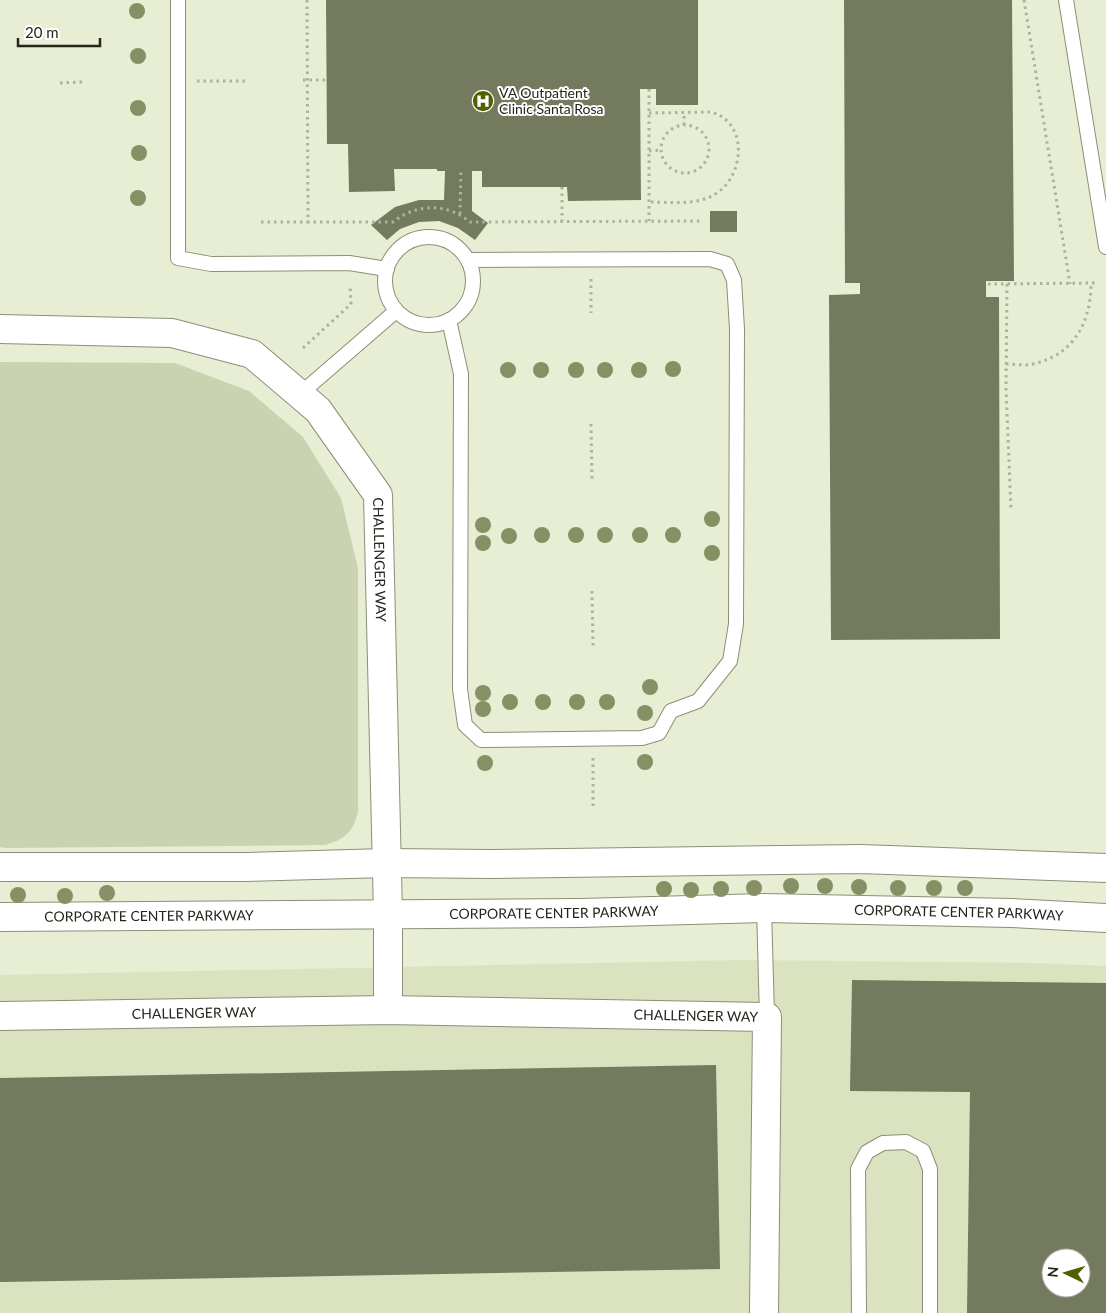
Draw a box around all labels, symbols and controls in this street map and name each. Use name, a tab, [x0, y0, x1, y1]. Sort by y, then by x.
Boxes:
scale bar	[18, 15, 100, 47]
text: 20 m	[25, 23, 59, 41]
place label: VA Outpatient Clinic Santa Rosa	[499, 84, 604, 117]
hospital icon: VA Outpatient Clinic Santa Rosa	[471, 89, 495, 113]
street label: CHALLENGER WAY	[370, 497, 390, 622]
street label: CORPORATE CENTER PARKWAY	[854, 901, 1064, 924]
street label: CORPORATE CENTER PARKWAY	[449, 902, 659, 922]
street label: CORPORATE CENTER PARKWAY	[44, 906, 254, 925]
street label: CHALLENGER WAY	[132, 1003, 257, 1022]
street label: CHALLENGER WAY	[634, 1006, 759, 1025]
north arrow	[1041, 1248, 1091, 1298]
text: N	[1044, 1266, 1061, 1278]

